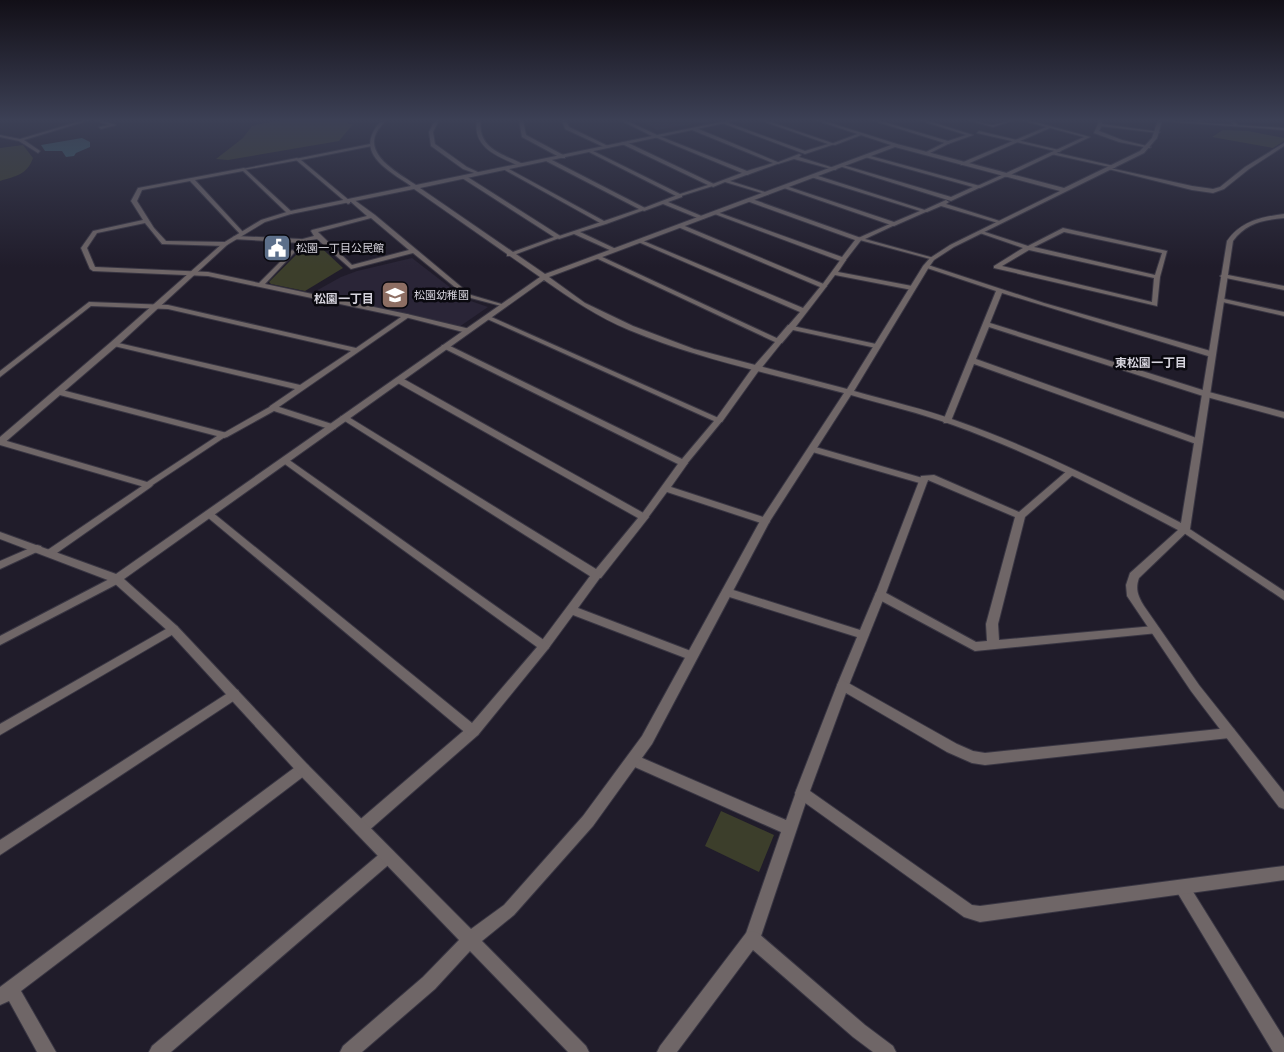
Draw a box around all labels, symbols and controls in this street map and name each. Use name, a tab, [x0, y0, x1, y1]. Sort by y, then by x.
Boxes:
public building icon: 松園一丁目公民館	[262, 233, 292, 263]
place label: 松園一丁目公民館	[296, 241, 384, 255]
school or university icon: 松園幼稚園	[380, 280, 410, 310]
place label: 松園幼稚園	[414, 288, 469, 302]
district label: 松園一丁目	[314, 291, 374, 306]
district label: 東松園一丁目	[1115, 355, 1187, 370]

